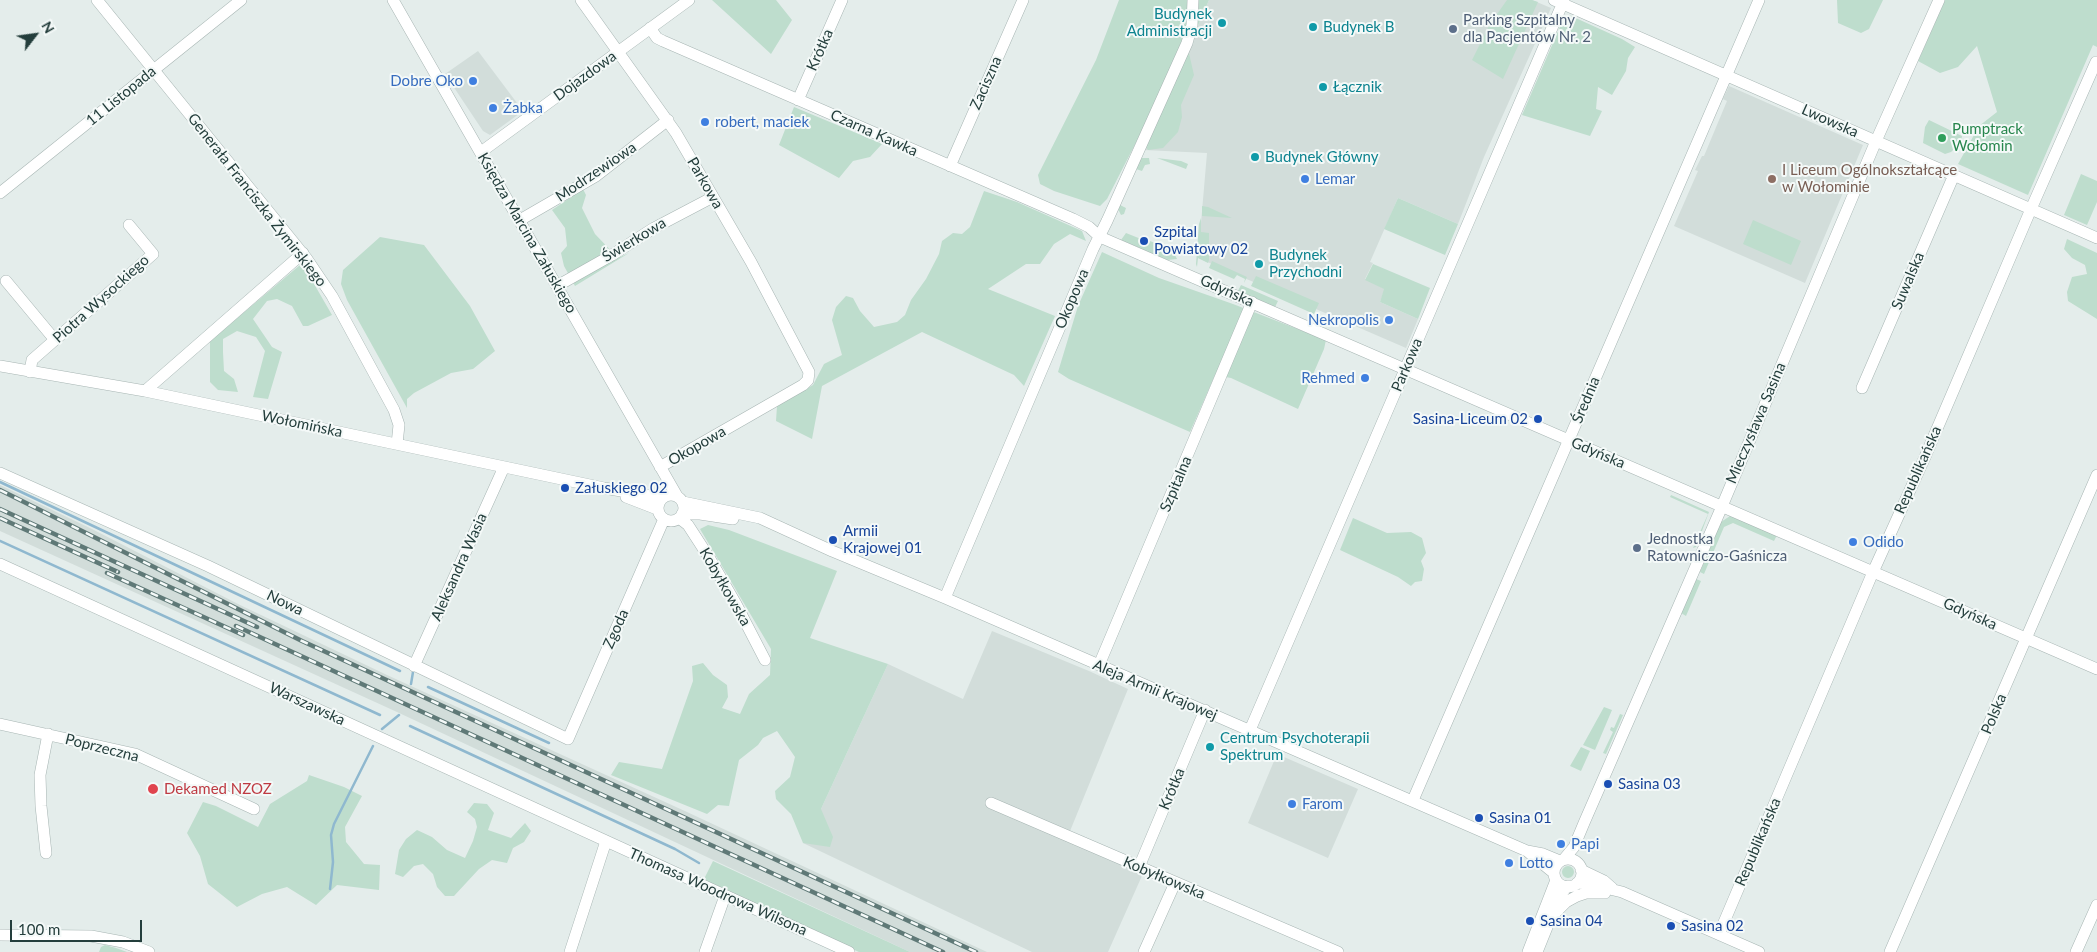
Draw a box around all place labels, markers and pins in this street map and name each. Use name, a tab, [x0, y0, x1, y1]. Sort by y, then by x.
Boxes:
place label: Budynek Administracji	[1127, 5, 1212, 40]
place label: Parking Szpitalny dla Pacjentów Nr. 2	[1463, 11, 1591, 46]
marker: Budynek Administracji	[1216, 17, 1228, 29]
place label: Budynek B	[1323, 18, 1394, 36]
marker: Budynek B	[1307, 21, 1319, 33]
marker: Parking Szpitalny dla Pacjentów Nr. 2	[1447, 23, 1459, 35]
place label: Dobre Oko	[390, 72, 463, 90]
marker: Dobre Oko	[467, 75, 479, 87]
place label: Łącznik	[1333, 78, 1382, 96]
marker: Łącznik	[1317, 81, 1329, 93]
place label: Żabka	[503, 99, 543, 117]
marker: Żabka	[487, 102, 499, 114]
place label: robert, maciek	[715, 113, 809, 131]
marker: robert, maciek	[699, 116, 711, 128]
place label: Pumptrack Wołomin	[1952, 120, 2023, 155]
marker: Pumptrack Wołomin	[1936, 132, 1948, 144]
place label: Budynek Główny	[1265, 148, 1378, 166]
marker: Budynek Główny	[1249, 151, 1261, 163]
place label: I Liceum Ogólnokształcące w Wołominie	[1782, 161, 1957, 196]
place label: Lemar	[1315, 170, 1355, 188]
marker: Lemar	[1299, 173, 1311, 185]
marker: I Liceum Ogólnokształcące w Wołominie	[1766, 173, 1778, 185]
place label: Szpital Powiatowy 02	[1154, 223, 1248, 258]
marker: Szpital Powiatowy 02	[1138, 235, 1150, 247]
place label: Budynek Przychodni	[1269, 246, 1342, 281]
marker: Budynek Przychodni	[1253, 258, 1265, 270]
place label: Nekropolis	[1308, 311, 1379, 329]
marker: Nekropolis	[1383, 314, 1395, 326]
place label: Rehmed	[1301, 369, 1355, 387]
marker: Rehmed	[1359, 372, 1371, 384]
place label: Sasina-Liceum 02	[1413, 410, 1528, 428]
marker: Sasina-Liceum 02	[1532, 413, 1544, 425]
place label: Załuskiego 02	[575, 479, 667, 497]
marker: Załuskiego 02	[559, 482, 571, 494]
place label: Armii Krajowej 01	[843, 522, 922, 557]
place label: Jednostka Ratowniczo-Gaśnicza	[1647, 530, 1787, 565]
place label: Odido	[1863, 533, 1904, 551]
marker: Armii Krajowej 01	[827, 534, 839, 546]
marker: Odido	[1847, 536, 1859, 548]
marker: Jednostka Ratowniczo-Gaśnicza	[1631, 542, 1643, 554]
place label: Centrum Psychoterapii Spektrum	[1220, 729, 1370, 764]
marker: Centrum Psychoterapii Spektrum	[1204, 741, 1216, 753]
place label: Sasina 03	[1618, 775, 1681, 793]
marker: Sasina 03	[1602, 778, 1614, 790]
place label: Dekamed NZOZ	[164, 780, 272, 798]
marker: Dekamed NZOZ	[146, 782, 160, 796]
place label: Farom	[1302, 795, 1343, 813]
marker: Farom	[1286, 798, 1298, 810]
place label: Sasina 01	[1489, 809, 1552, 827]
marker: Sasina 01	[1473, 812, 1485, 824]
place label: Papi	[1571, 835, 1599, 853]
marker: Papi	[1555, 838, 1567, 850]
place label: Lotto	[1519, 854, 1553, 872]
marker: Lotto	[1503, 857, 1515, 869]
place label: Sasina 04	[1540, 912, 1603, 930]
marker: Sasina 04	[1524, 915, 1536, 927]
place label: Sasina 02	[1681, 917, 1744, 935]
marker: Sasina 02	[1665, 920, 1677, 932]

